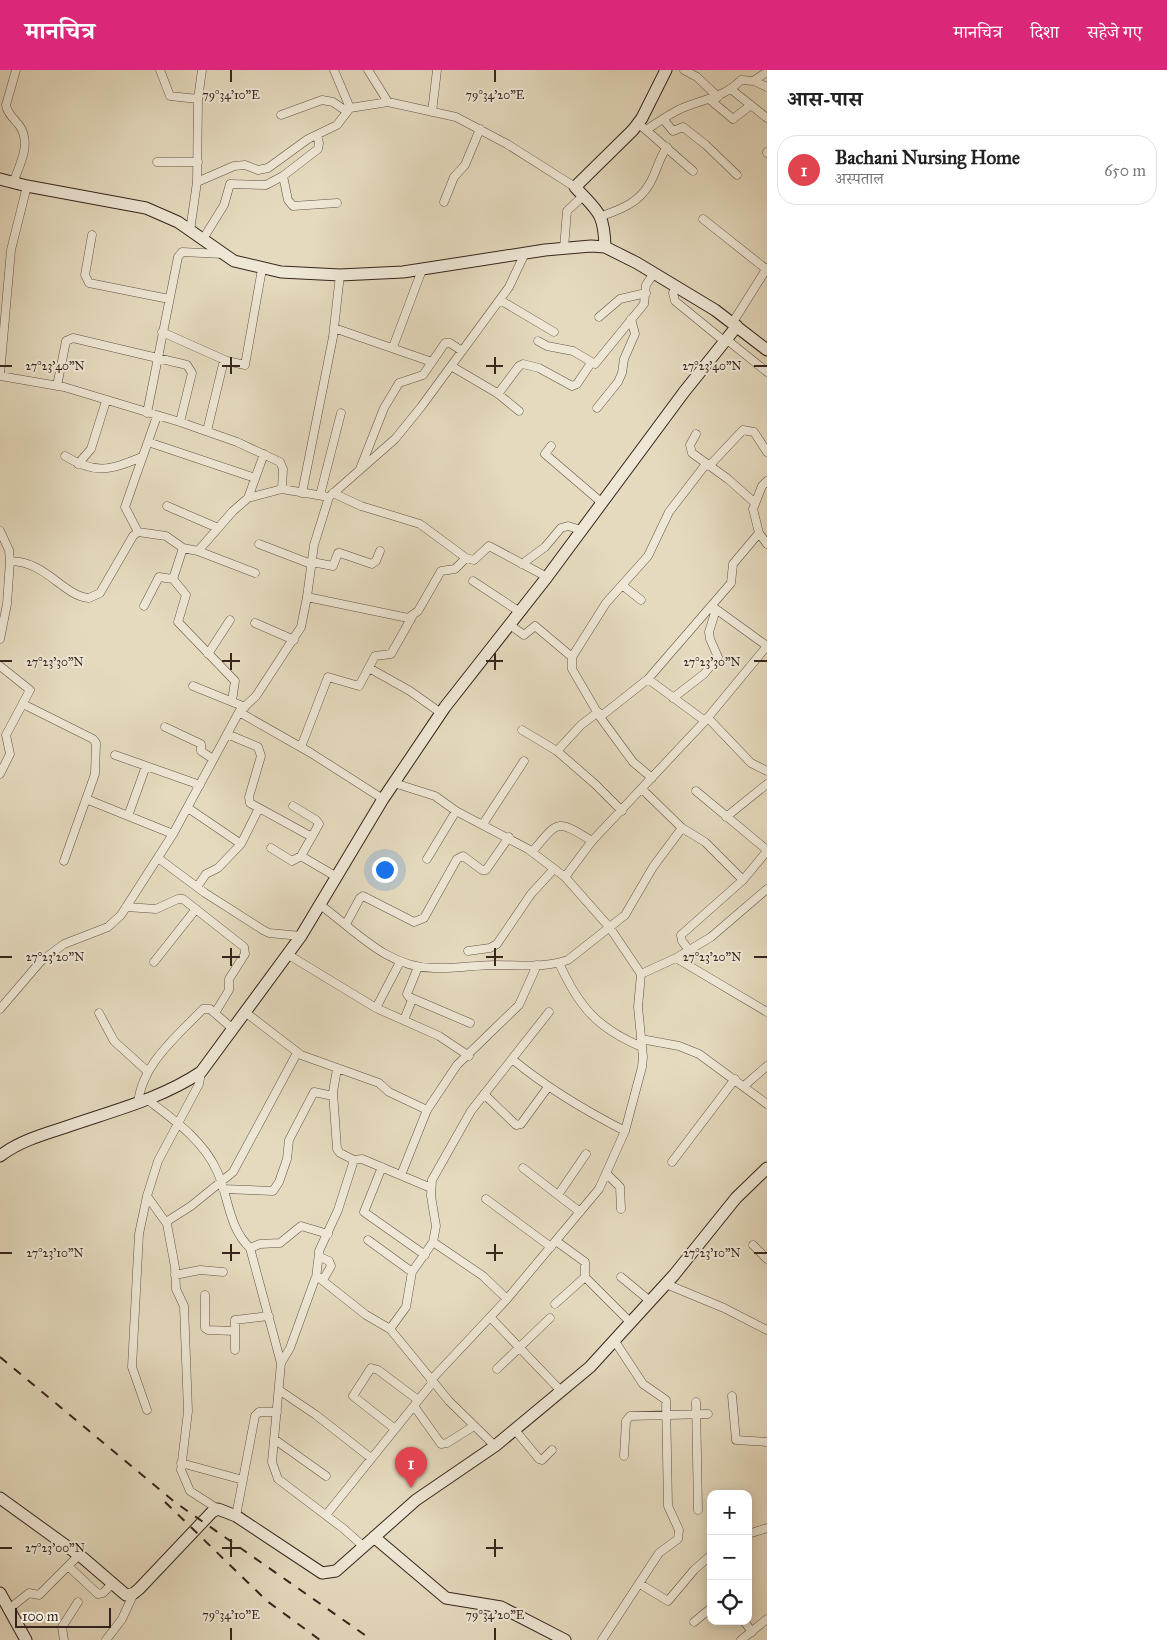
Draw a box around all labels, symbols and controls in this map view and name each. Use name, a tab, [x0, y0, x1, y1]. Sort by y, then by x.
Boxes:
text: मानचित्र	[25, 16, 95, 46]
text: मानचित्र	[954, 21, 1002, 43]
text: दिशा	[1030, 21, 1059, 43]
text: सहेजे गए	[1087, 21, 1142, 43]
text: आस-पास	[787, 86, 862, 112]
text: 79°34'10"E	[202, 88, 260, 102]
text: 79°34'20"E	[466, 88, 525, 102]
text: Bachani Nursing Home	[835, 146, 1020, 169]
text: 1	[801, 161, 807, 180]
text: 650 m	[1104, 161, 1146, 180]
text: अस्पताल	[835, 169, 884, 188]
text: 27°23'40"N	[25, 359, 85, 373]
text: 27°23'40"N	[682, 359, 742, 373]
text: 27°23'30"N	[26, 655, 84, 669]
text: 27°23'30"N	[683, 655, 741, 669]
your location	[372, 857, 398, 883]
text: 27°23'20"N	[26, 950, 84, 964]
text: 27°23'20"N	[683, 950, 741, 964]
text: 27°23'10"N	[26, 1246, 84, 1260]
text: 27°23'10"N	[683, 1246, 741, 1260]
pin: 1	[395, 1447, 427, 1488]
map controls	[707, 1490, 752, 1625]
button: +	[707, 1490, 752, 1535]
button: −	[707, 1535, 752, 1580]
text: 27°23'00"N	[25, 1541, 85, 1555]
button: locate	[707, 1580, 752, 1625]
scale bar	[15, 1605, 111, 1628]
text: 100 m	[22, 1608, 59, 1625]
text: 79°34'10"E	[202, 1608, 260, 1622]
text: 79°34'20"E	[466, 1608, 525, 1622]

